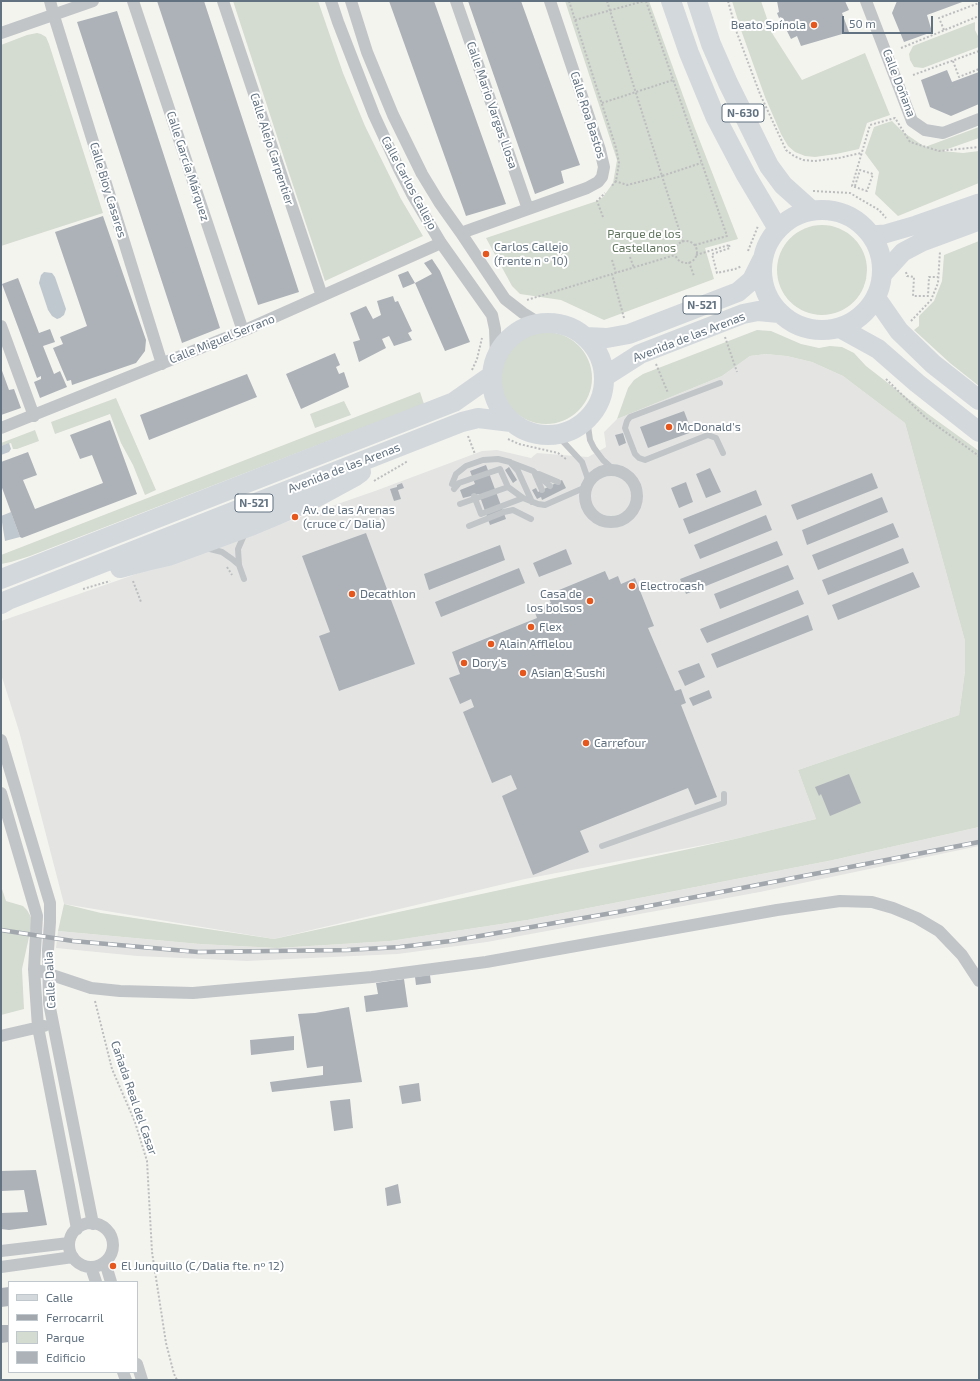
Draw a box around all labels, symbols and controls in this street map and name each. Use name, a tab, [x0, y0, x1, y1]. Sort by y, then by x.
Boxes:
scale bar	[844, 8, 935, 34]
text: 50 m	[849, 16, 876, 30]
place label: Beato Spínola	[731, 18, 806, 32]
marker: Beato Spínola	[809, 20, 819, 30]
street label: Calle Mario Vargas Llosa	[463, 39, 521, 171]
street label: Calle Doñana	[879, 47, 919, 119]
street label: Calle Roa Bastos	[567, 70, 609, 160]
street label: Calle Alejo Carpentier	[247, 91, 297, 207]
road number: N-630	[722, 104, 764, 122]
street label: Calle García Márquez	[163, 109, 213, 223]
street label: Calle Carlos Callejo	[378, 134, 440, 232]
street label: Calle Bioy Casares	[87, 140, 129, 240]
park label: Parque de los Castellanos	[607, 227, 681, 255]
place label: Carlos Callejo (frente n º 10)	[494, 240, 568, 268]
marker: Carlos Callejo (frente n º 10)	[481, 249, 491, 259]
road number: N-521	[683, 296, 721, 314]
street label: Avenida de las Arenas	[631, 309, 747, 365]
street label: Calle Miguel Serrano	[167, 311, 277, 367]
place label: McDonald's	[677, 420, 741, 434]
marker: McDonald's	[664, 422, 674, 432]
street label: Avenida de las Arenas	[286, 440, 402, 496]
road number: N-521	[235, 494, 273, 512]
place label: Av. de las Arenas (cruce c/ Dalia)	[303, 503, 395, 531]
marker: Av. de las Arenas (cruce c/ Dalia)	[290, 512, 300, 522]
place label: Electrocash	[640, 579, 704, 593]
marker: Electrocash	[627, 581, 637, 591]
place label: Decathlon	[360, 587, 416, 601]
place label: Casa de los bolsos	[527, 587, 582, 615]
marker: Decathlon	[347, 589, 357, 599]
marker: Casa de los bolsos	[585, 596, 595, 606]
place label: Flex	[539, 620, 562, 634]
marker: Flex	[526, 622, 536, 632]
place label: Alain Afflelou	[499, 637, 572, 651]
marker: Alain Afflelou	[486, 639, 496, 649]
place label: Dory's	[472, 656, 507, 670]
marker: Dory's	[459, 658, 469, 668]
place label: Asian & Sushi	[531, 666, 605, 680]
marker: Asian & Sushi	[518, 668, 528, 678]
place label: Carrefour	[594, 736, 646, 750]
marker: Carrefour	[581, 738, 591, 748]
street label: Calle Dalia	[41, 951, 59, 1009]
street label: Cañada Real del Casar	[108, 1039, 160, 1157]
place label: El Junquillo (C/Dalia fte. nº 12)	[121, 1259, 284, 1273]
marker: El Junquillo (C/Dalia fte. nº 12)	[108, 1261, 118, 1271]
legend	[8, 1281, 138, 1373]
text: Calle	[46, 1290, 73, 1304]
text: Ferrocarril	[46, 1310, 104, 1324]
text: Parque	[46, 1330, 84, 1344]
text: Edificio	[46, 1350, 86, 1364]

